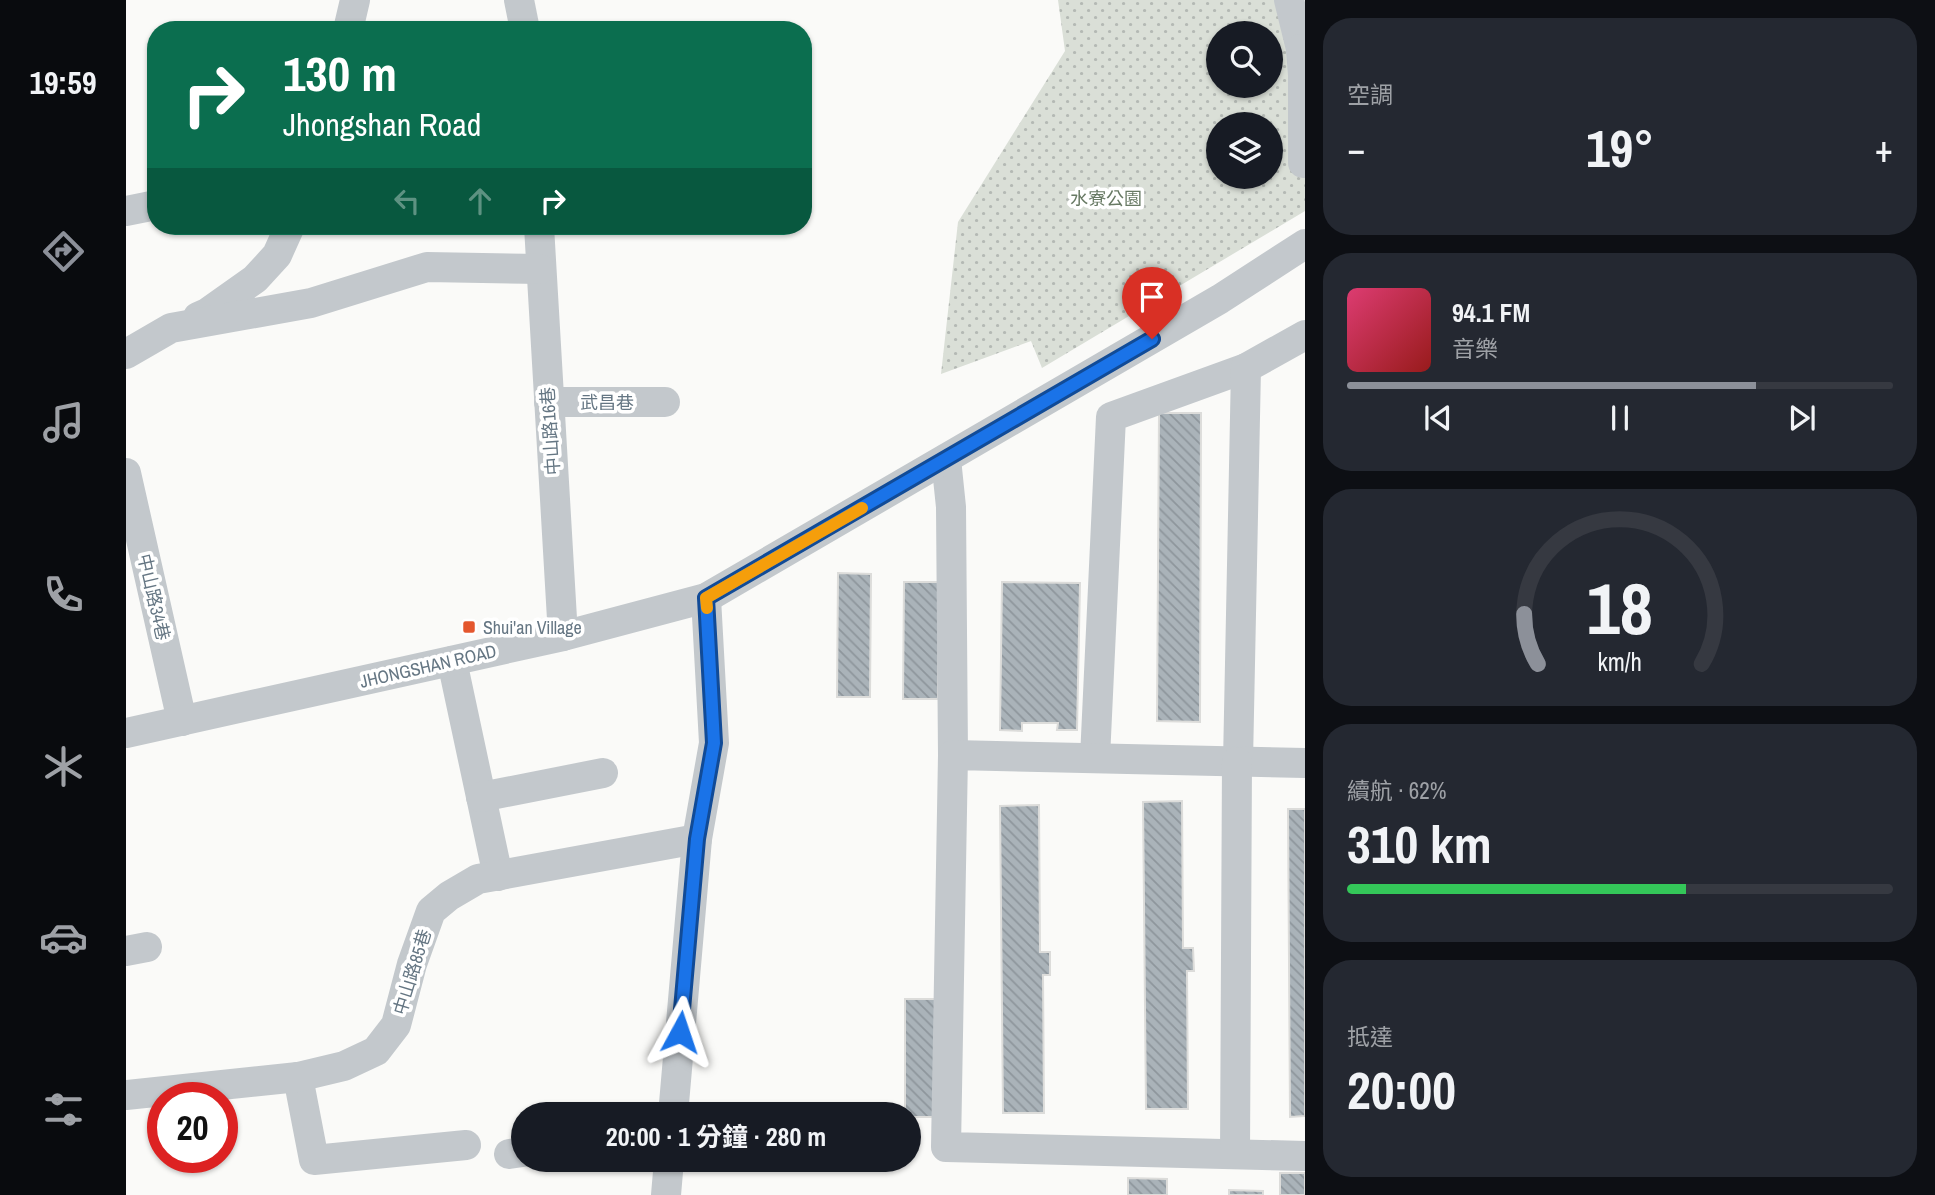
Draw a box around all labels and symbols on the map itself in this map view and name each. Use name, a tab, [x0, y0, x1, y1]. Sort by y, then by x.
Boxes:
park label: 水寮公園	[1070, 186, 1142, 211]
pin	[1122, 267, 1182, 339]
street label: 中山路16巷	[534, 386, 566, 476]
street label: 武昌巷	[580, 390, 634, 415]
street label: 中山路34巷	[132, 551, 176, 643]
place label: Shui'an Village	[483, 615, 582, 640]
marker: Shui'an Village	[461, 619, 477, 635]
street label: JHONGSHAN ROAD	[357, 638, 499, 694]
street label: 中山路85巷	[387, 926, 437, 1018]
position arrow	[643, 995, 717, 1069]
speed limit sign: 20	[147, 1082, 238, 1173]

